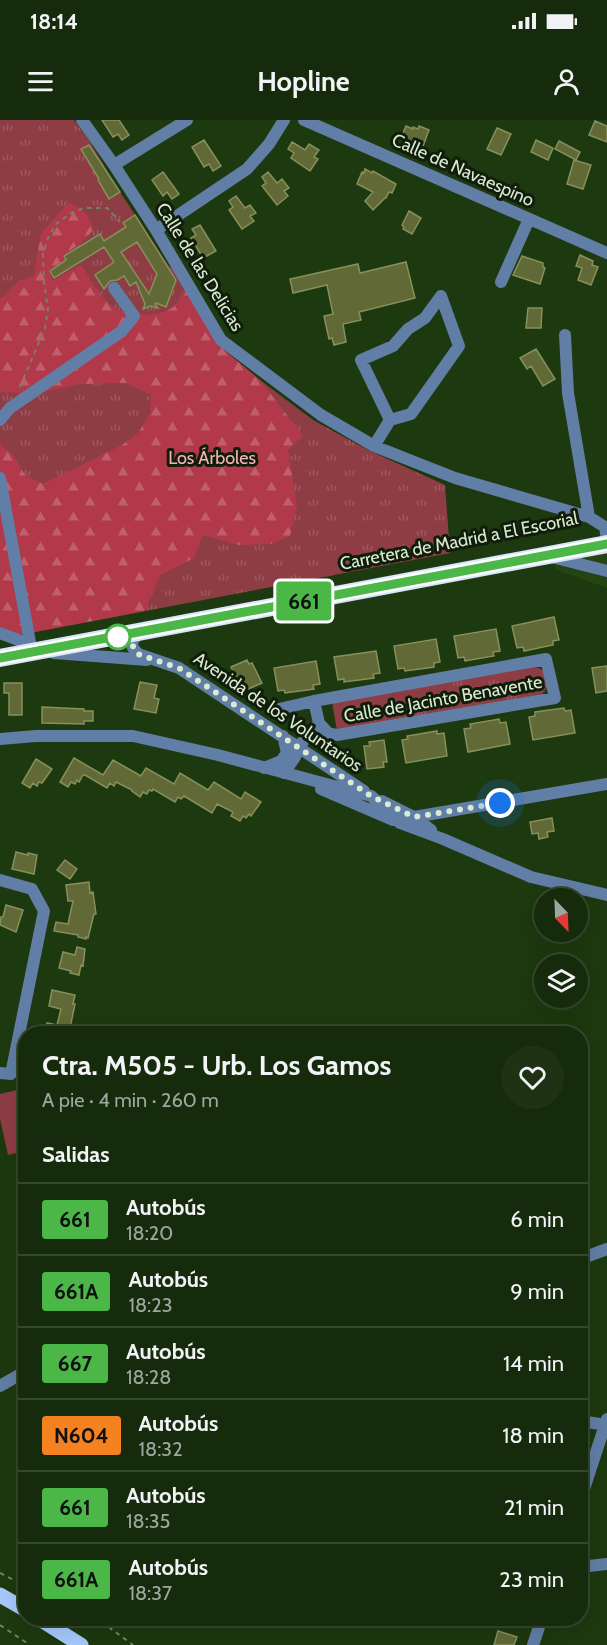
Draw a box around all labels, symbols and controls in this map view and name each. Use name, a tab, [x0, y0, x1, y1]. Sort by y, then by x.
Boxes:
text: 18:14	[30, 8, 78, 35]
icon: menu	[24, 65, 57, 98]
text: Hopline	[257, 65, 350, 98]
icon: person	[550, 65, 583, 98]
street label: Calle de Navaespino	[388, 129, 538, 211]
street label: Calle de las Delicias	[152, 199, 248, 335]
park label: Los Árboles	[168, 447, 256, 469]
street label: Carretera de Madrid a El Escorial	[338, 507, 581, 575]
line badge: 661	[270, 582, 338, 620]
text: 661	[288, 589, 320, 614]
unlabelled marker	[105, 624, 131, 650]
street label: Avenida de los Voluntarios	[189, 647, 367, 777]
street label: Calle de Jacinto Benavente	[342, 671, 544, 727]
your location	[485, 788, 515, 818]
north arrow	[534, 888, 588, 942]
map controls	[534, 888, 588, 1008]
button: layers	[534, 954, 588, 1008]
button: heart	[501, 1046, 564, 1109]
text: Ctra. M505 - Urb. Los Gamos	[42, 1048, 391, 1082]
text: A pie · 4 min · 260 m	[42, 1088, 219, 1112]
text: Salidas	[42, 1141, 110, 1168]
text: Autobús	[126, 1194, 206, 1221]
text: 6 min	[510, 1206, 564, 1233]
text: 661	[59, 1207, 91, 1232]
text: 18:20	[126, 1221, 173, 1245]
text: Autobús	[128, 1266, 208, 1293]
text: 9 min	[510, 1278, 564, 1305]
text: 661A	[54, 1279, 98, 1304]
text: 18:23	[128, 1293, 173, 1317]
text: Autobús	[126, 1338, 206, 1365]
text: 14 min	[503, 1350, 564, 1377]
text: 667	[58, 1351, 92, 1376]
text: 18:28	[126, 1365, 171, 1389]
text: Autobús	[139, 1410, 218, 1437]
text: 18 min	[502, 1422, 564, 1449]
text: N604	[54, 1423, 109, 1448]
text: 18:32	[139, 1437, 183, 1461]
text: Autobús	[126, 1482, 206, 1509]
text: 21 min	[504, 1494, 564, 1521]
text: 661	[59, 1495, 91, 1520]
text: 18:35	[126, 1509, 170, 1533]
text: Autobús	[128, 1554, 208, 1581]
text: 23 min	[499, 1566, 564, 1593]
text: 661A	[54, 1567, 98, 1592]
text: 18:37	[128, 1581, 172, 1605]

